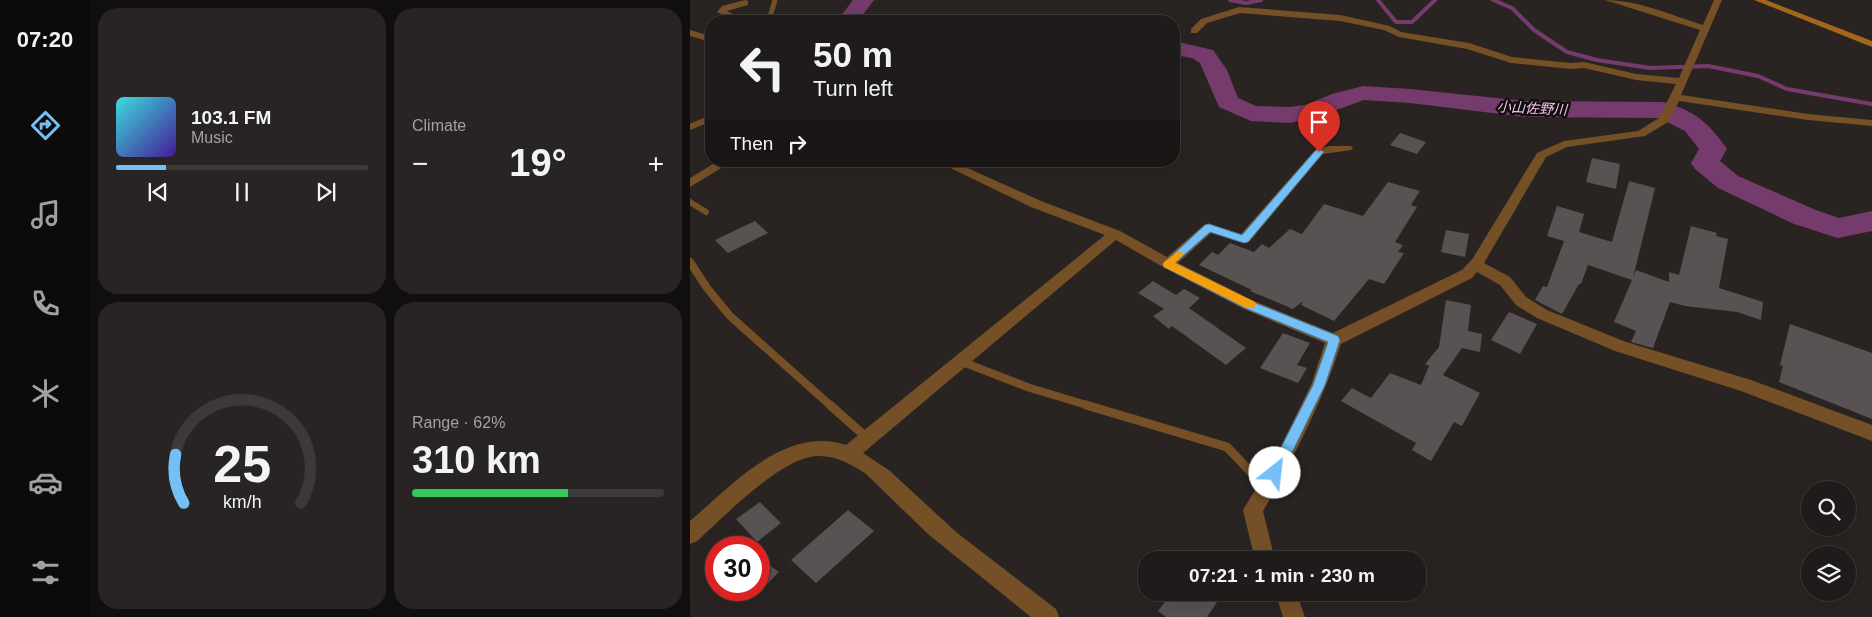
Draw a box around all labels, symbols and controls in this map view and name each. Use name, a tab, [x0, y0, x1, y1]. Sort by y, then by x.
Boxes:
text: 07:20	[17, 27, 73, 52]
icon: left	[730, 35, 795, 100]
text: 50 m	[813, 35, 893, 74]
text: Turn left	[813, 76, 893, 101]
water label: 小山佐野川	[1497, 98, 1569, 118]
pin	[1298, 101, 1340, 152]
text: 103.1 FM	[191, 107, 271, 128]
icon: directions	[28, 108, 63, 143]
icon: arrive	[1305, 108, 1333, 136]
text: Climate	[412, 117, 466, 134]
text: Music	[191, 129, 233, 146]
icon: right	[783, 130, 811, 158]
text: Then	[730, 133, 773, 154]
text: 19°	[509, 142, 567, 184]
text: −	[412, 148, 428, 179]
text: +	[648, 148, 664, 179]
icon: previous	[144, 178, 172, 206]
icon: pause	[228, 178, 256, 206]
icon: next	[312, 178, 340, 206]
icon: music	[28, 197, 63, 232]
icon: phone	[28, 286, 63, 321]
icon: climate	[28, 376, 63, 411]
text: Range · 62%	[412, 414, 505, 431]
text: 25	[213, 435, 271, 493]
text: 310 km	[412, 439, 541, 481]
position arrow	[1248, 446, 1300, 498]
icon: car	[28, 465, 63, 500]
map controls	[1801, 481, 1856, 601]
button: search	[1801, 481, 1856, 536]
text: km/h	[223, 492, 261, 512]
speed limit sign: 30	[705, 536, 770, 601]
button: layers	[1801, 546, 1856, 601]
icon: filters	[28, 555, 63, 590]
text: 07:21 · 1 min · 230 m	[1189, 565, 1375, 586]

